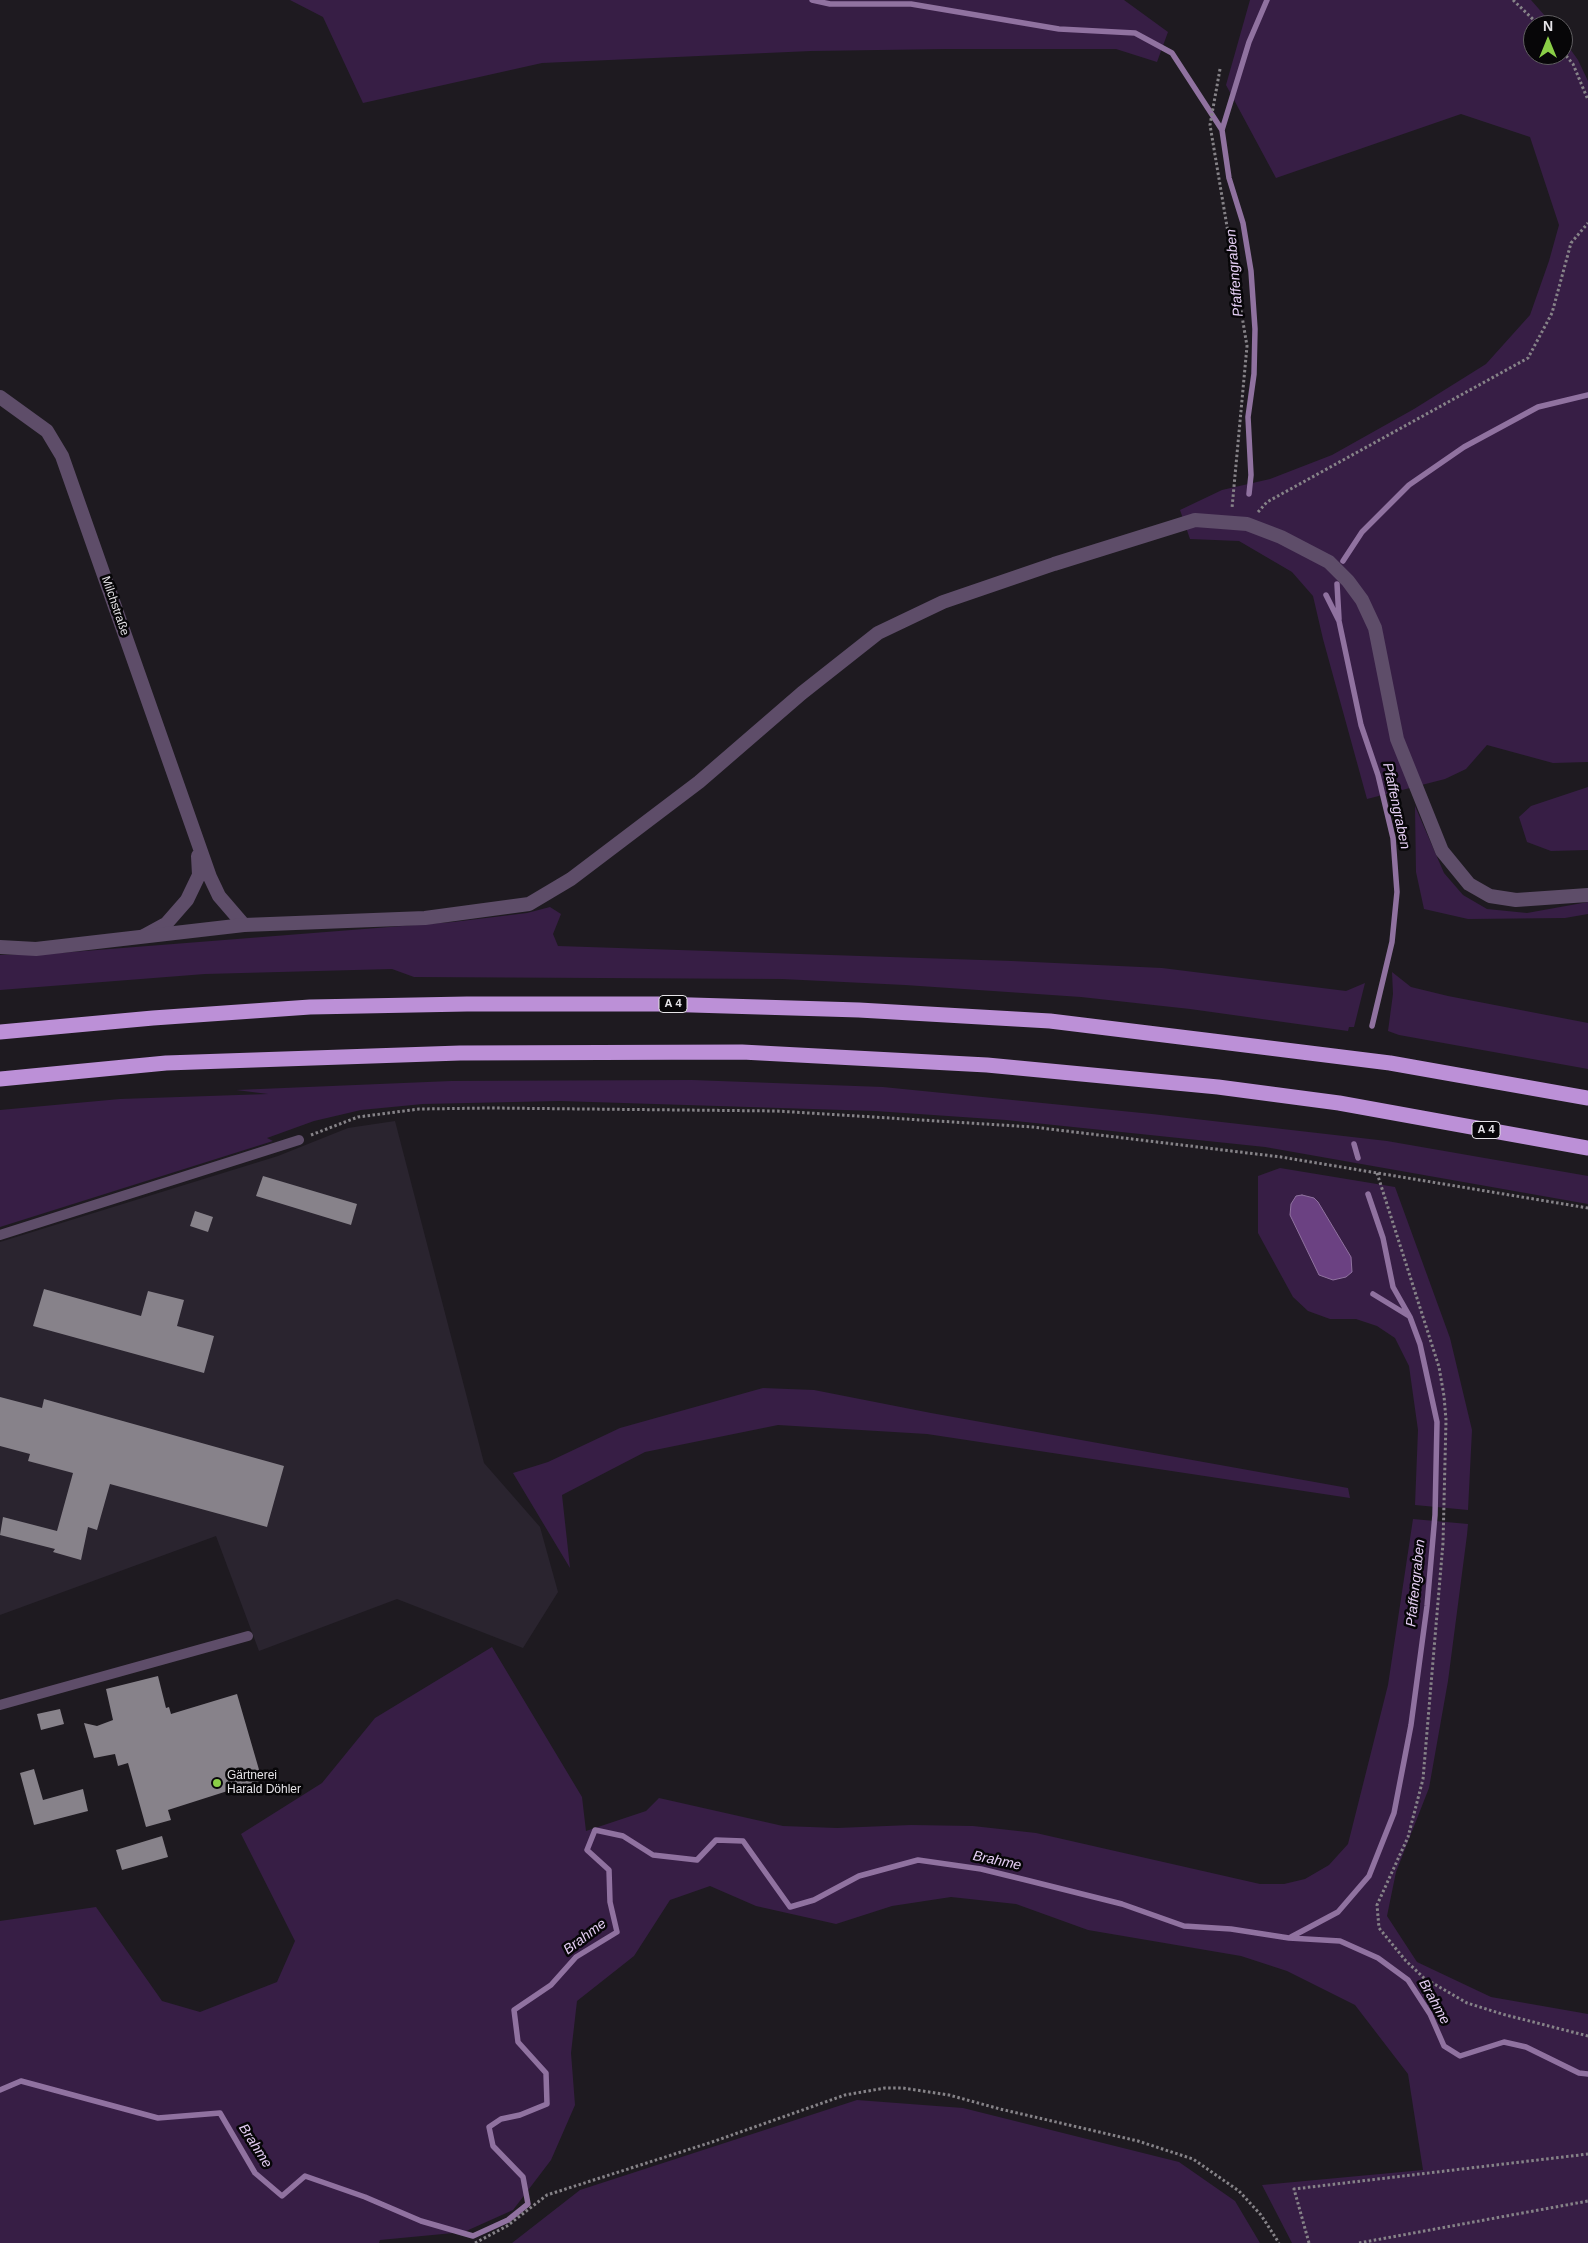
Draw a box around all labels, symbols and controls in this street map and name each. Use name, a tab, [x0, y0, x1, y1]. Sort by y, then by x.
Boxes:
north arrow	[1523, 15, 1573, 65]
text: N	[1543, 18, 1553, 34]
water label: Pfaffengraben	[1223, 228, 1247, 318]
street label: Milchstraße	[98, 574, 132, 638]
water label: Pfaffengraben	[1379, 761, 1413, 851]
road number: A 4	[659, 996, 687, 1012]
road number: A 4	[1472, 1122, 1500, 1138]
water label: Pfaffengraben	[1403, 1538, 1429, 1628]
place label: Gärtnerei Harald Döhler	[227, 1769, 301, 1797]
marker: Gärtnerei Harald Döhler	[211, 1777, 223, 1789]
water label: Brahme	[971, 1848, 1023, 1874]
water label: Brahme	[560, 1916, 610, 1958]
water label: Brahme	[1415, 1976, 1453, 2028]
water label: Brahme	[235, 2121, 275, 2171]

